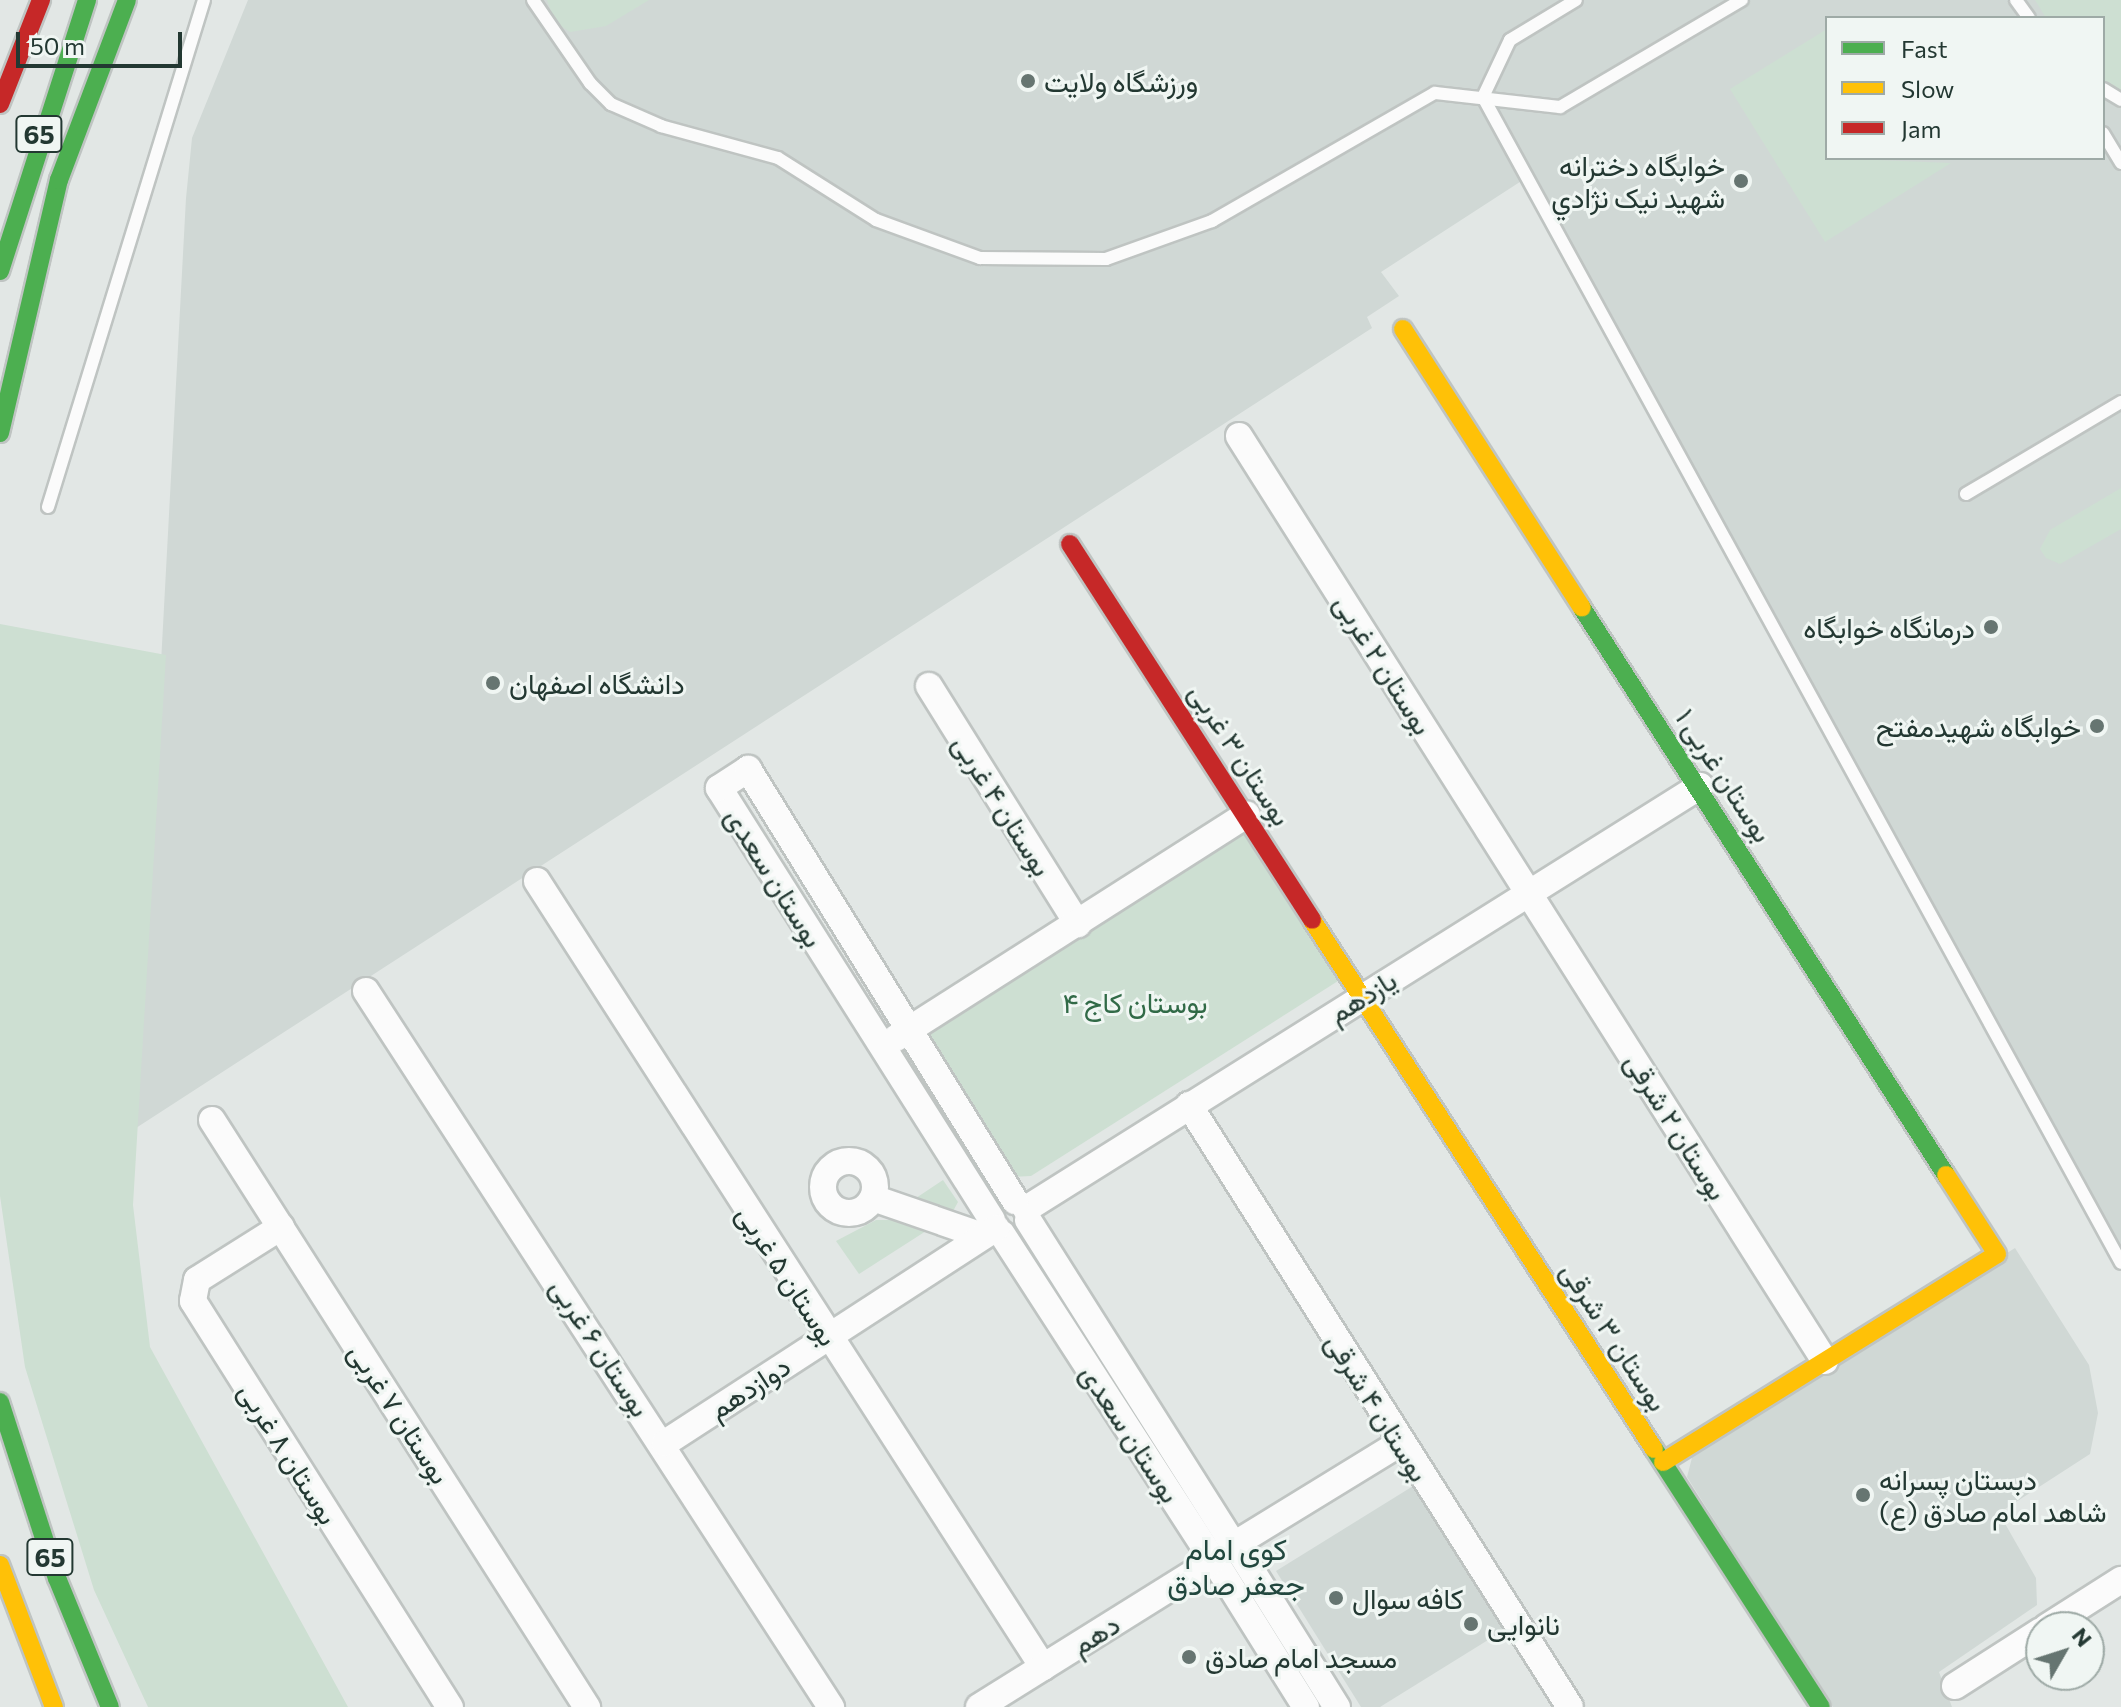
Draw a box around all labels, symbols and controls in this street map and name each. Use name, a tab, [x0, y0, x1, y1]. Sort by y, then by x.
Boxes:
scale bar	[20, 16, 186, 66]
legend	[1825, 16, 2105, 160]
text: 50 m	[30, 31, 85, 60]
text: Fast	[1901, 34, 1948, 63]
place label: ورزشگاه ولایت	[1044, 64, 1198, 98]
marker: ورزشگاه ولایت	[1019, 72, 1037, 90]
text: Slow	[1901, 74, 1954, 103]
road number: 65	[15, 112, 63, 156]
text: Jam	[1901, 114, 1941, 143]
place label: خوابگاه دخترانه شهيد نيک نژادي	[1551, 148, 1725, 214]
marker: خوابگاه دخترانه شهيد نيک نژادي	[1732, 172, 1750, 190]
street label: بوستان ۲ غربی	[1328, 588, 1440, 740]
place label: درمانگاه خوابگاه	[1803, 610, 1975, 644]
marker: درمانگاه خوابگاه	[1982, 618, 2000, 636]
place label: دانشگاه اصفهان	[509, 666, 685, 700]
marker: دانشگاه اصفهان	[484, 674, 502, 692]
street label: بوستان ۳ غربی	[1183, 677, 1299, 831]
street label: بوستان غربی ۱	[1669, 702, 1781, 848]
place label: خوابگاه شهیدمفتح	[1876, 709, 2081, 743]
marker: خوابگاه شهیدمفتح	[2088, 717, 2106, 735]
street label: بوستان ۴ غربی	[946, 728, 1060, 882]
street label: بوستان سعدی	[719, 801, 831, 953]
street label: یازدهم	[1322, 962, 1402, 1030]
park label: بوستان کاج ۴	[1063, 985, 1207, 1019]
street label: بوستان ۲ شرقی	[1618, 1046, 1736, 1206]
street label: بوستان ۵ غربی	[730, 1198, 846, 1352]
street label: بوستان ۳ شرقی	[1554, 1255, 1676, 1417]
street label: بوستان ۶ غربی	[544, 1272, 658, 1422]
street label: بوستان ۴ شرقی	[1319, 1327, 1437, 1487]
street label: بوستان ۷ غربی	[342, 1336, 458, 1490]
street label: دوازدهم	[702, 1348, 796, 1426]
street label: بوستان سعدی	[1074, 1358, 1188, 1508]
street label: بوستان ۸ غربی	[232, 1376, 346, 1530]
place label: دبستان پسرانه شاهد امام صادق (ع)	[1879, 1462, 2107, 1528]
marker: دبستان پسرانه شاهد امام صادق (ع)	[1854, 1486, 1872, 1504]
district label: کوی امام جعفر صادق	[1167, 1530, 1305, 1600]
road number: 65	[26, 1535, 74, 1579]
place label: کافه سوال	[1352, 1581, 1463, 1615]
marker: کافه سوال	[1327, 1589, 1345, 1607]
street label: دهم	[1065, 1606, 1125, 1662]
place label: نانوایی	[1487, 1607, 1560, 1641]
north arrow	[2025, 1611, 2105, 1691]
marker: نانوایی	[1462, 1615, 1480, 1633]
text: N	[2067, 1622, 2098, 1652]
place label: مسجد امام صادق	[1205, 1640, 1397, 1674]
marker: مسجد امام صادق	[1180, 1648, 1198, 1666]

